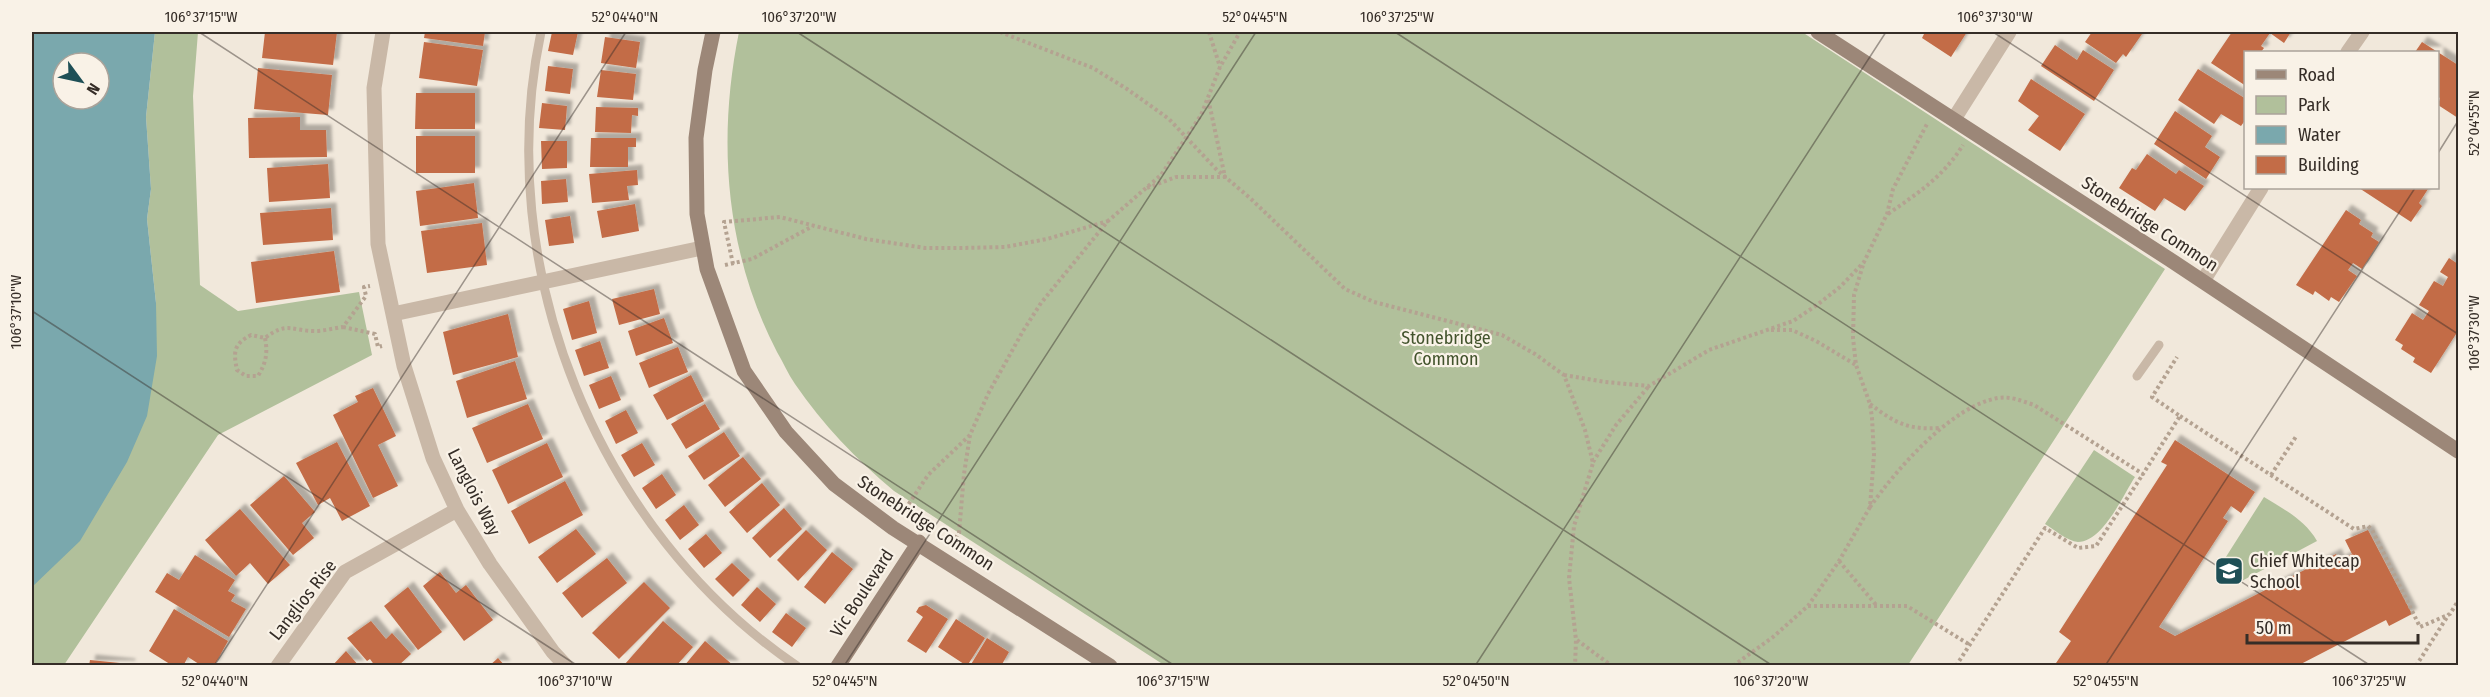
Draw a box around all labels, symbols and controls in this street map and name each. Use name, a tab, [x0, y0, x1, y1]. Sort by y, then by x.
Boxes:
text: 106°37'15"W	[164, 8, 238, 26]
text: 52°04'40"N	[592, 8, 658, 26]
text: 106°37'20"W	[761, 8, 837, 26]
text: 52°04'45"N	[1222, 8, 1288, 26]
text: 106°37'25"W	[1360, 8, 1434, 26]
text: 106°37'30"W	[1957, 8, 2033, 26]
north arrow	[51, 51, 111, 111]
legend	[2244, 51, 2439, 189]
text: Road	[2298, 64, 2335, 86]
text: N	[83, 80, 104, 98]
text: 52°04'55"N	[2465, 90, 2483, 156]
text: Park	[2298, 94, 2331, 116]
text: Water	[2298, 124, 2341, 146]
text: Building	[2298, 154, 2359, 176]
street label: Stonebridge Common	[2077, 172, 2223, 276]
text: 106°37'10"W	[7, 275, 25, 349]
text: 106°37'30"W	[2465, 295, 2483, 371]
park label: Stonebridge Common	[1401, 327, 1491, 370]
street label: Langlois Way	[443, 445, 505, 539]
street label: Stonebridge Common	[853, 471, 999, 575]
street label: Vic Boulevard	[826, 545, 898, 641]
place label: Chief Whitecap School	[2250, 550, 2360, 593]
street label: Langlios Rise	[265, 555, 341, 645]
school or university icon: Chief Whitecap School	[2213, 555, 2245, 587]
scale bar	[2247, 607, 2418, 645]
text: 50 m	[2256, 617, 2292, 639]
text: 52°04'40"N	[182, 672, 248, 690]
text: 106°37'10"W	[538, 672, 612, 690]
text: 52°04'45"N	[812, 672, 878, 690]
text: 106°37'15"W	[1136, 672, 1210, 690]
text: 52°04'50"N	[1442, 672, 1510, 690]
text: 106°37'20"W	[1733, 672, 1809, 690]
text: 52°04'55"N	[2073, 672, 2139, 690]
text: 106°37'25"W	[2332, 672, 2406, 690]

